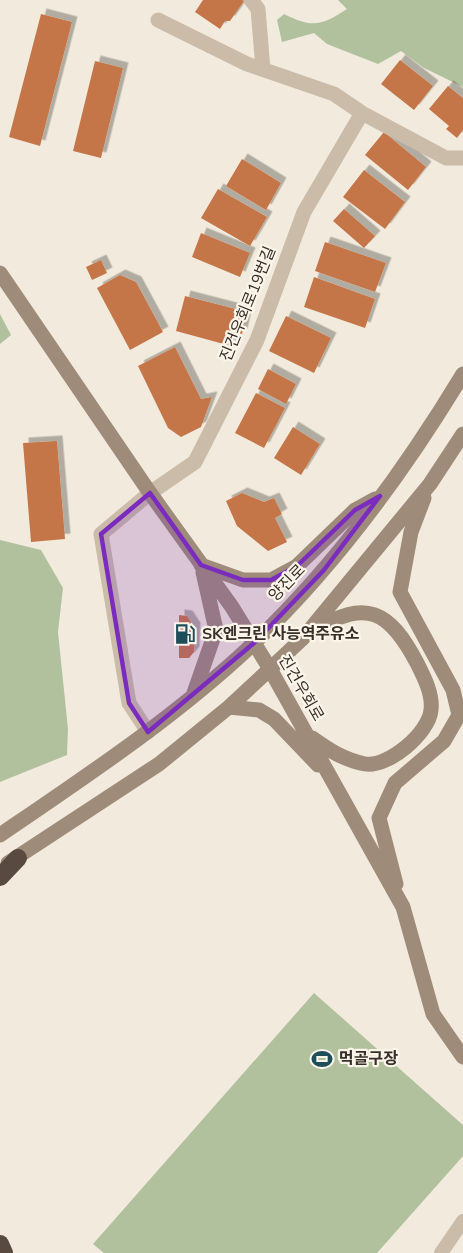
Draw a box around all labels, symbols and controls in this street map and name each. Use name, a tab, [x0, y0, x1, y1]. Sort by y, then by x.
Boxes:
street label: 진건우회로19번길	[215, 243, 281, 365]
street label: 양진로	[264, 559, 310, 607]
fuel station icon: SK엔크린 사능역주유소	[173, 622, 197, 646]
place label: SK엔크린 사능역주유소	[202, 623, 360, 645]
street label: 진건우회로	[273, 651, 329, 726]
sports icon: 먹골구장	[310, 1047, 334, 1071]
place label: 먹골구장	[339, 1048, 398, 1070]

